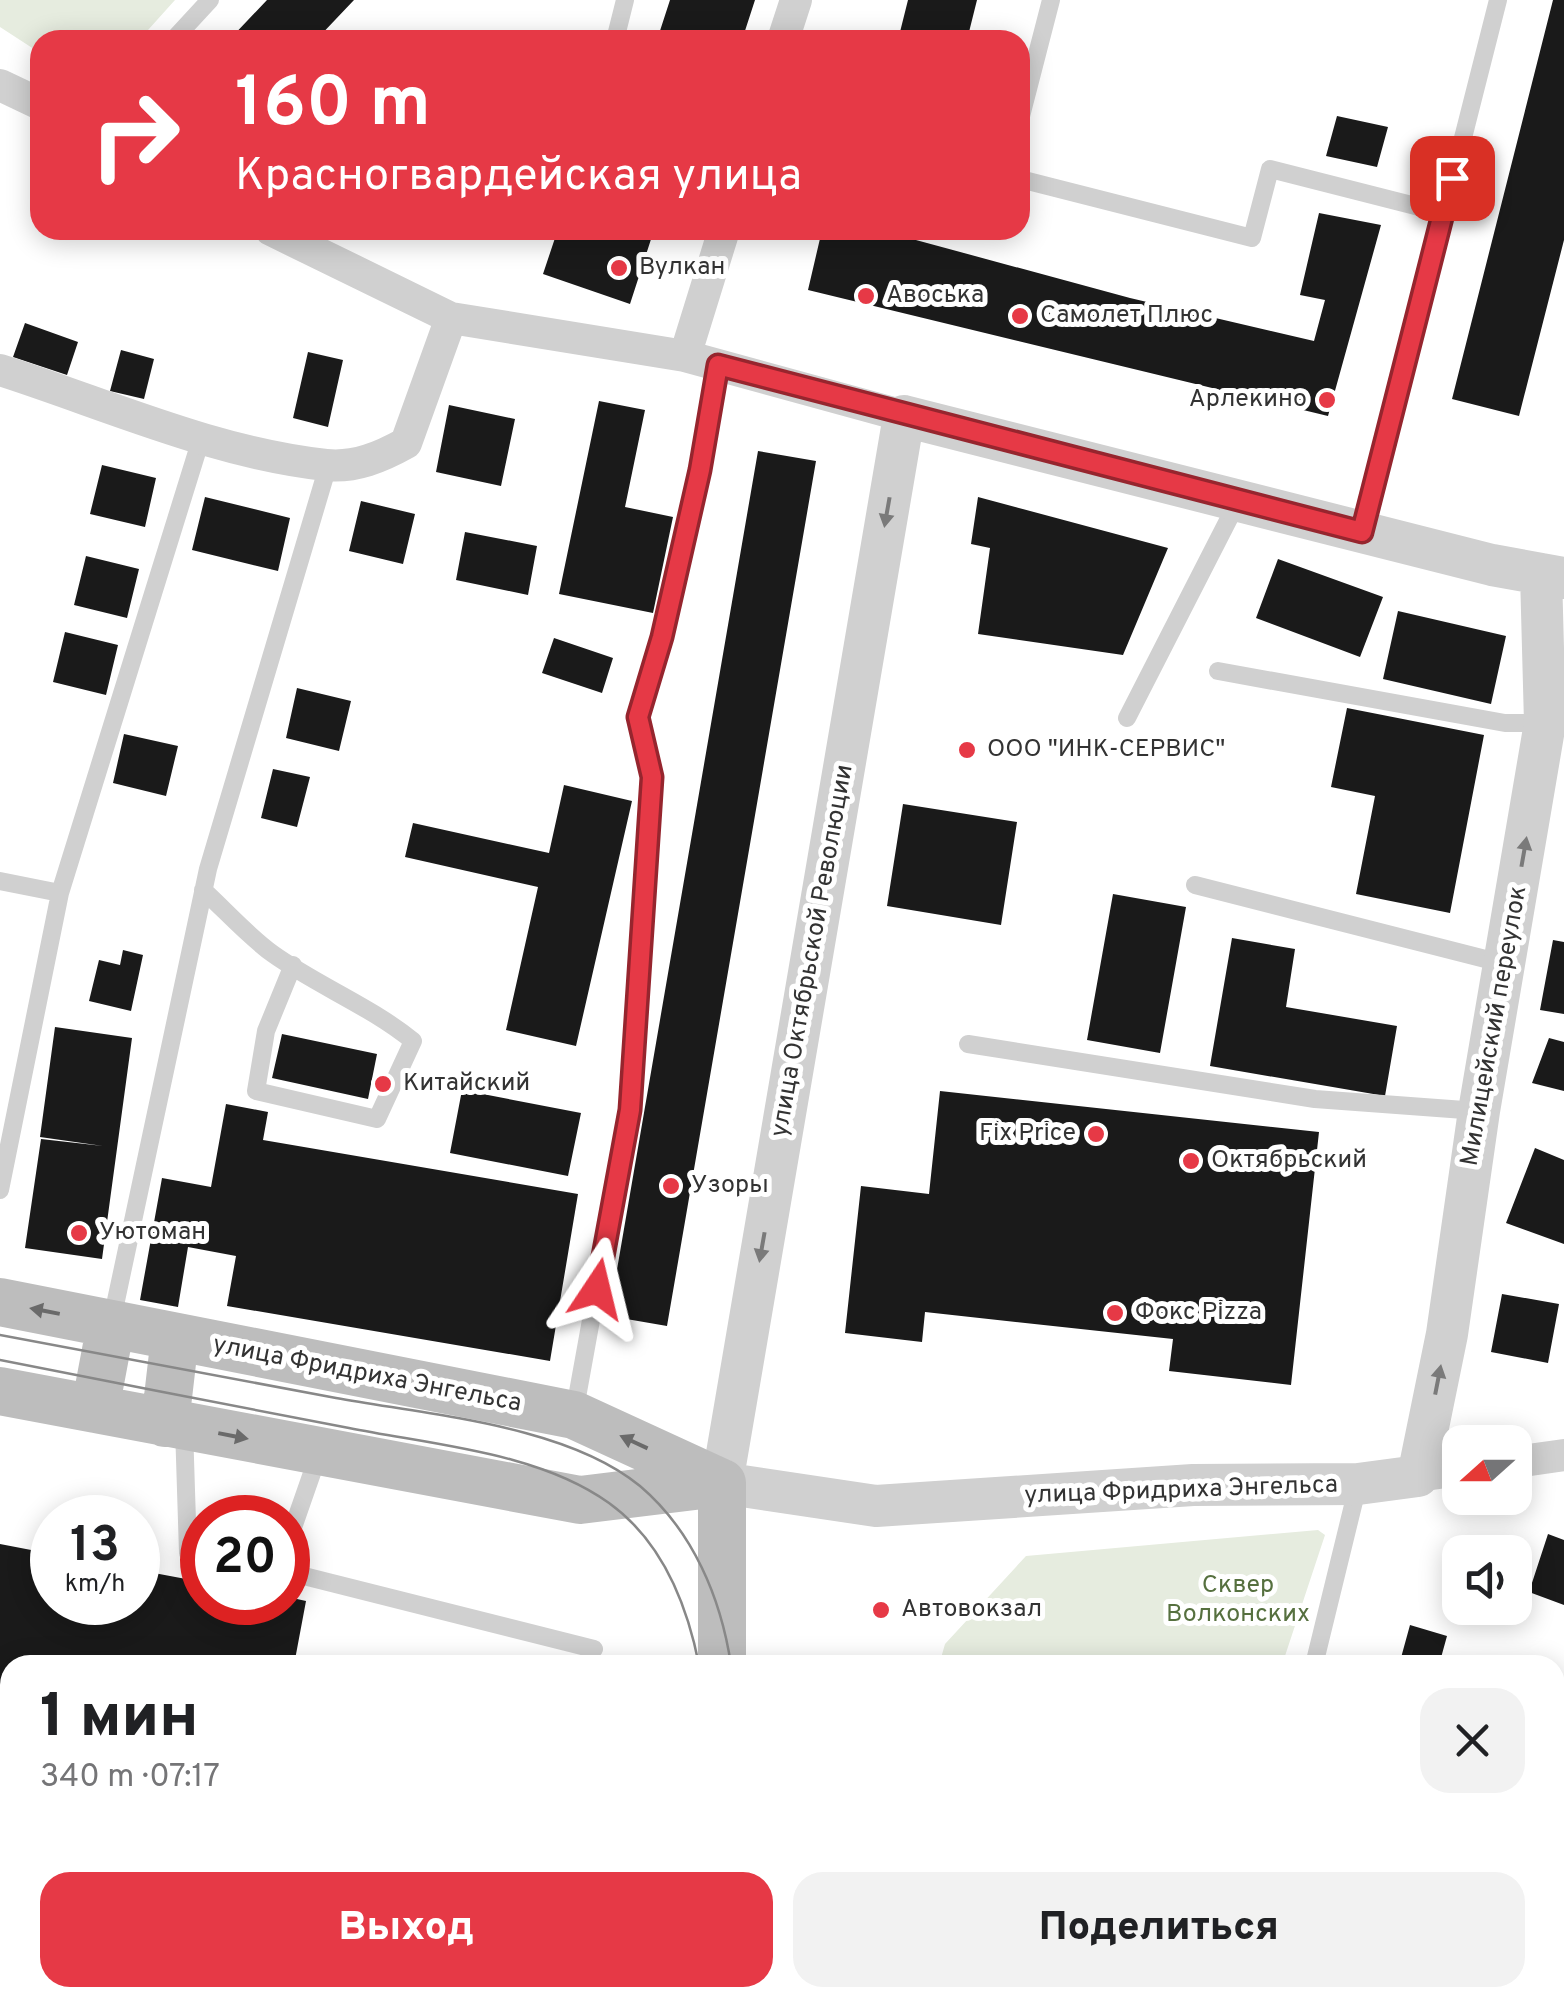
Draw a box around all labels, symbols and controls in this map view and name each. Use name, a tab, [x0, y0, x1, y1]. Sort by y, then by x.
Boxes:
text: 160 m	[235, 62, 431, 151]
icon: right	[70, 70, 200, 200]
pin	[1410, 136, 1495, 221]
text: Красногвардейская улица	[235, 149, 802, 206]
icon: arrive	[1425, 151, 1480, 206]
place label: Вулкан	[639, 252, 725, 284]
marker: Вулкан	[608, 257, 630, 279]
place label: Авоська	[886, 280, 984, 312]
marker: Авоська	[855, 285, 877, 307]
place label: Самолет Плюс	[1040, 300, 1213, 332]
marker: Самолет Плюс	[1009, 305, 1031, 327]
place label: Арлекино	[1189, 384, 1307, 416]
marker: Арлекино	[1316, 389, 1338, 411]
one-way arrow	[879, 497, 894, 529]
place label: ООО "ИНК-СЕРВИС"	[987, 734, 1225, 766]
marker: ООО "ИНК-СЕРВИС"	[956, 739, 978, 761]
street label: улица Октябрьской Революции	[764, 762, 862, 1140]
one-way arrow	[1517, 836, 1532, 868]
street label: Милицейский переулок	[1455, 883, 1535, 1169]
place label: Китайский	[403, 1068, 530, 1100]
marker: Китайский	[372, 1073, 394, 1095]
place label: Fix Price	[979, 1118, 1076, 1150]
marker: Fix Price	[1085, 1123, 1107, 1145]
place label: Октябрьский	[1211, 1145, 1367, 1177]
marker: Октябрьский	[1180, 1150, 1202, 1172]
place label: Узоры	[691, 1170, 769, 1202]
marker: Узоры	[660, 1175, 682, 1197]
place label: Уютоман	[99, 1217, 206, 1249]
marker: Уютоман	[68, 1222, 90, 1244]
one-way arrow	[754, 1231, 769, 1263]
position arrow	[545, 1237, 649, 1341]
place label: Фокс Pizza	[1135, 1297, 1262, 1329]
marker: Фокс Pizza	[1104, 1302, 1126, 1324]
one-way arrow	[29, 1303, 60, 1319]
street label: улица Фридриха Энгельса	[210, 1329, 524, 1421]
one-way arrow	[1430, 1364, 1446, 1395]
north arrow	[1442, 1425, 1532, 1515]
map controls	[1442, 1425, 1532, 1625]
one-way arrow	[218, 1429, 249, 1444]
one-way arrow	[619, 1434, 648, 1451]
street label: улица Фридриха Энгельса	[1024, 1470, 1338, 1512]
speed limit sign: 20	[180, 1495, 310, 1625]
text: 13	[70, 1516, 120, 1579]
button: sound	[1442, 1535, 1532, 1625]
text: km/h	[65, 1569, 125, 1601]
park label: Сквер Волконских	[1166, 1570, 1310, 1631]
place label: Автовокзал	[901, 1594, 1042, 1626]
marker: Автовокзал	[870, 1599, 892, 1621]
text: 1 мин	[40, 1682, 198, 1758]
button: close	[1420, 1688, 1525, 1793]
text: 340 m · 07:17	[40, 1758, 220, 1798]
button: Выход	[40, 1872, 773, 1987]
button: Поделиться	[793, 1872, 1525, 1987]

